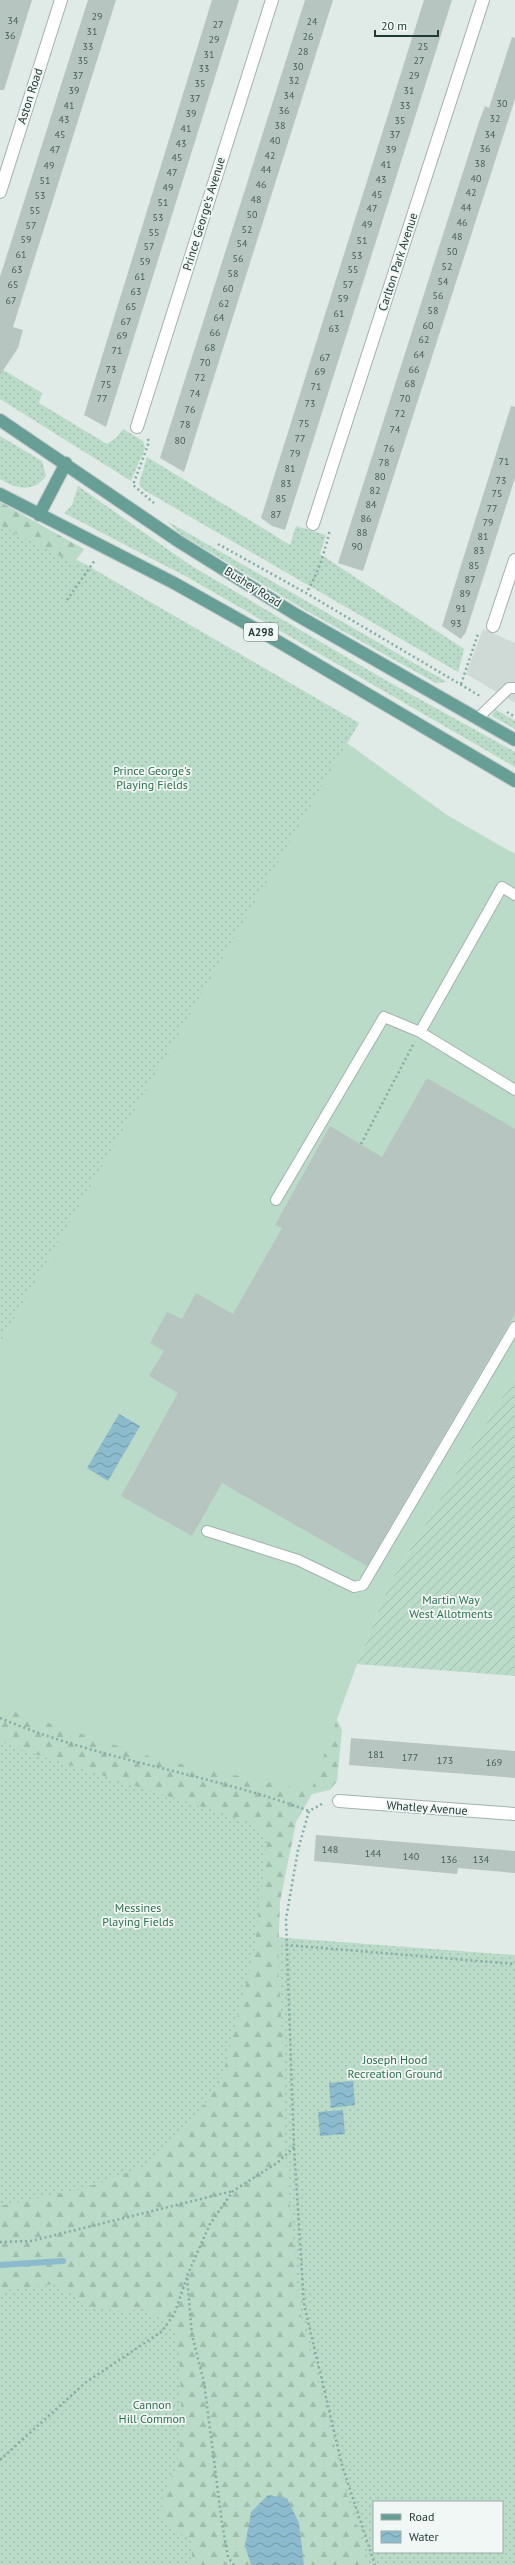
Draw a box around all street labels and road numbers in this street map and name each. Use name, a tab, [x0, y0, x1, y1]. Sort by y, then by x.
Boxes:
street label: Aston Road	[13, 66, 46, 126]
street label: Prince George's Avenue	[179, 155, 228, 272]
street label: Carlton Park Avenue	[375, 211, 420, 313]
street label: Bushey Road	[222, 563, 285, 610]
road number: A298	[244, 623, 278, 641]
street label: Whatley Avenue	[386, 1797, 468, 1818]

